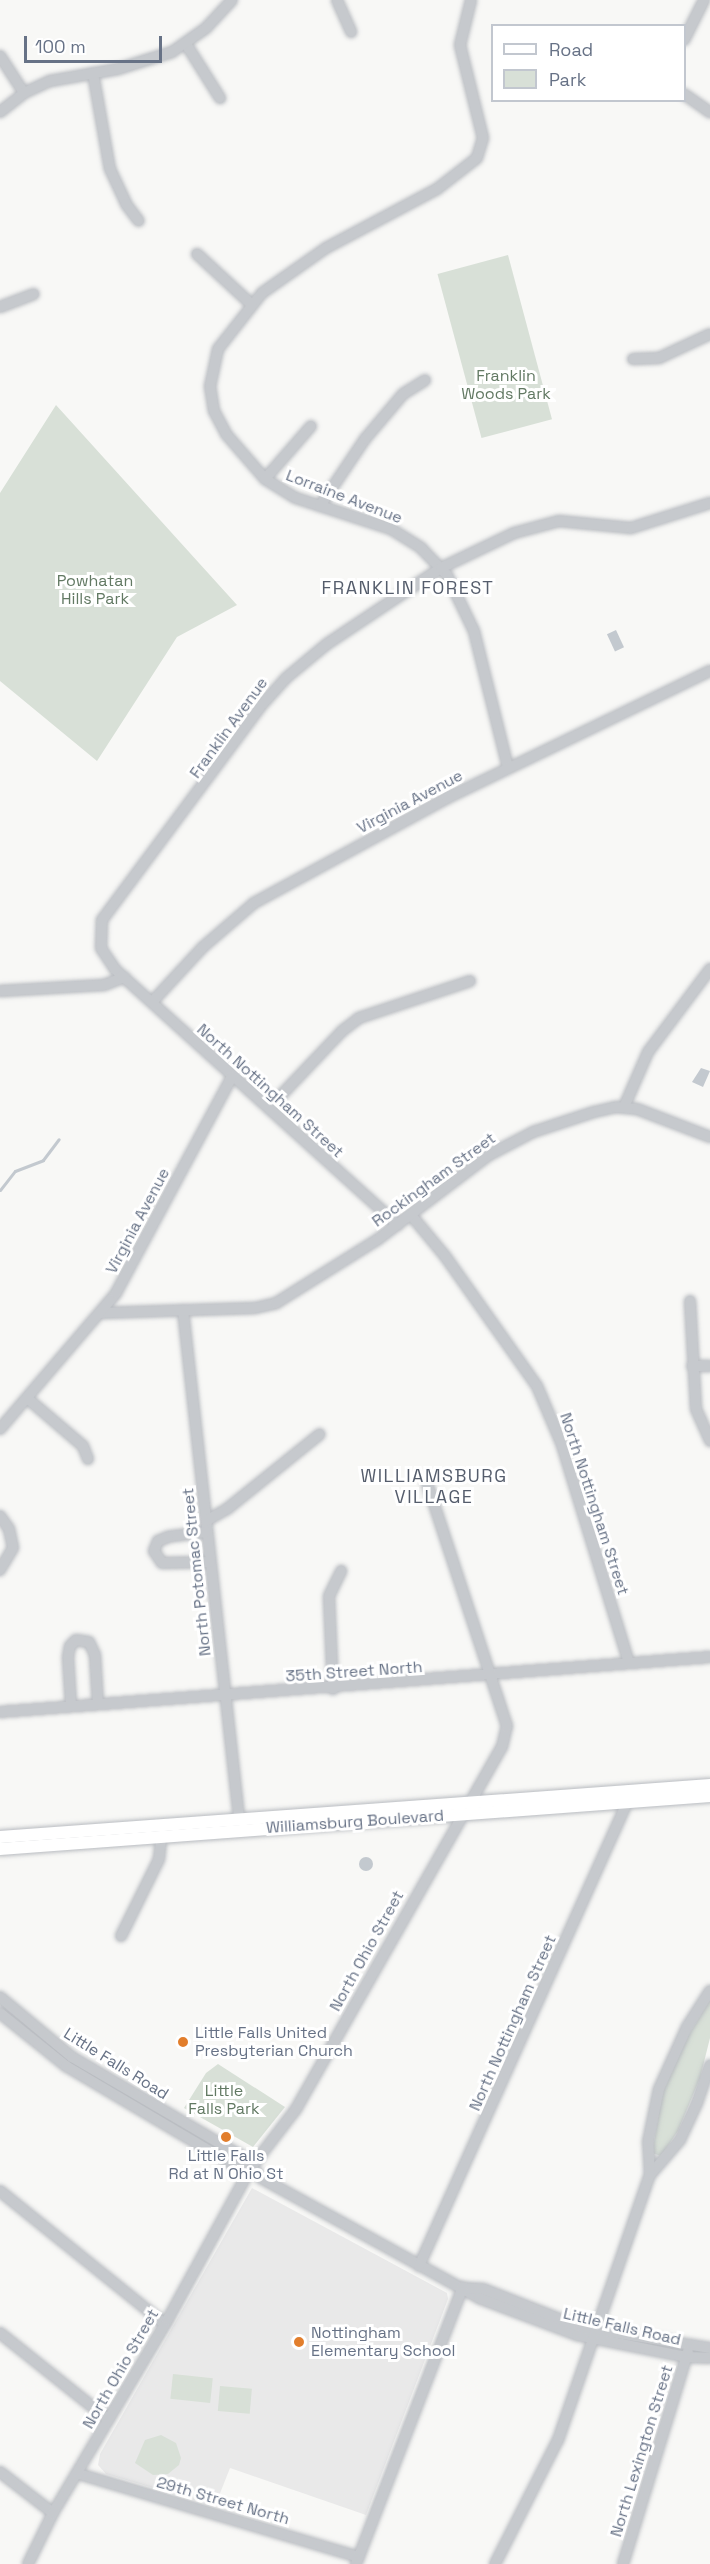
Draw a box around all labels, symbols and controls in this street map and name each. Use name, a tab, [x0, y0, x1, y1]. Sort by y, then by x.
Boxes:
scale bar	[27, 24, 165, 62]
legend	[491, 24, 686, 102]
text: 100 m	[35, 35, 86, 58]
text: Road	[549, 38, 593, 61]
text: Park	[549, 68, 586, 91]
park label: Franklin Woods Park	[461, 366, 551, 404]
street label: Lorraine Avenue	[283, 466, 405, 528]
park label: Powhatan Hills Park	[57, 571, 133, 609]
district label: FRANKLIN FOREST	[322, 577, 494, 599]
street label: Franklin Avenue	[186, 674, 272, 782]
street label: Virginia Avenue	[354, 766, 466, 838]
street label: North Nottingham Street	[193, 1020, 347, 1162]
street label: Rockingham Street	[369, 1129, 499, 1231]
street label: Virginia Avenue	[102, 1165, 174, 1277]
street label: North Nottingham Street	[555, 1410, 633, 1598]
district label: WILLIAMSBURG VILLAGE	[360, 1466, 508, 1508]
street label: North Potomac Street	[179, 1487, 215, 1657]
street label: 35th Street North	[285, 1658, 423, 1686]
street label: Williamsburg Boulevard	[265, 1806, 445, 1838]
street label: North Ohio Street	[326, 1887, 408, 2015]
street label: North Nottingham Street	[465, 1932, 561, 2114]
place label: Little Falls United Presbyterian Church	[195, 2023, 353, 2061]
street label: Little Falls Road	[60, 2024, 172, 2104]
marker: Little Falls United Presbyterian Church	[176, 2035, 190, 2049]
park label: Little Falls Park	[188, 2081, 260, 2119]
marker: Little Falls Rd at N Ohio St	[219, 2130, 233, 2144]
place label: Little Falls Rd at N Ohio St	[168, 2146, 284, 2184]
street label: Little Falls Road	[561, 2304, 683, 2350]
street label: North Ohio Street	[79, 2306, 163, 2432]
place label: Nottingham Elementary School	[311, 2323, 456, 2361]
marker: Nottingham Elementary School	[292, 2335, 306, 2349]
street label: North Lexington Street	[607, 2363, 677, 2539]
street label: 29th Street North	[154, 2473, 292, 2529]

